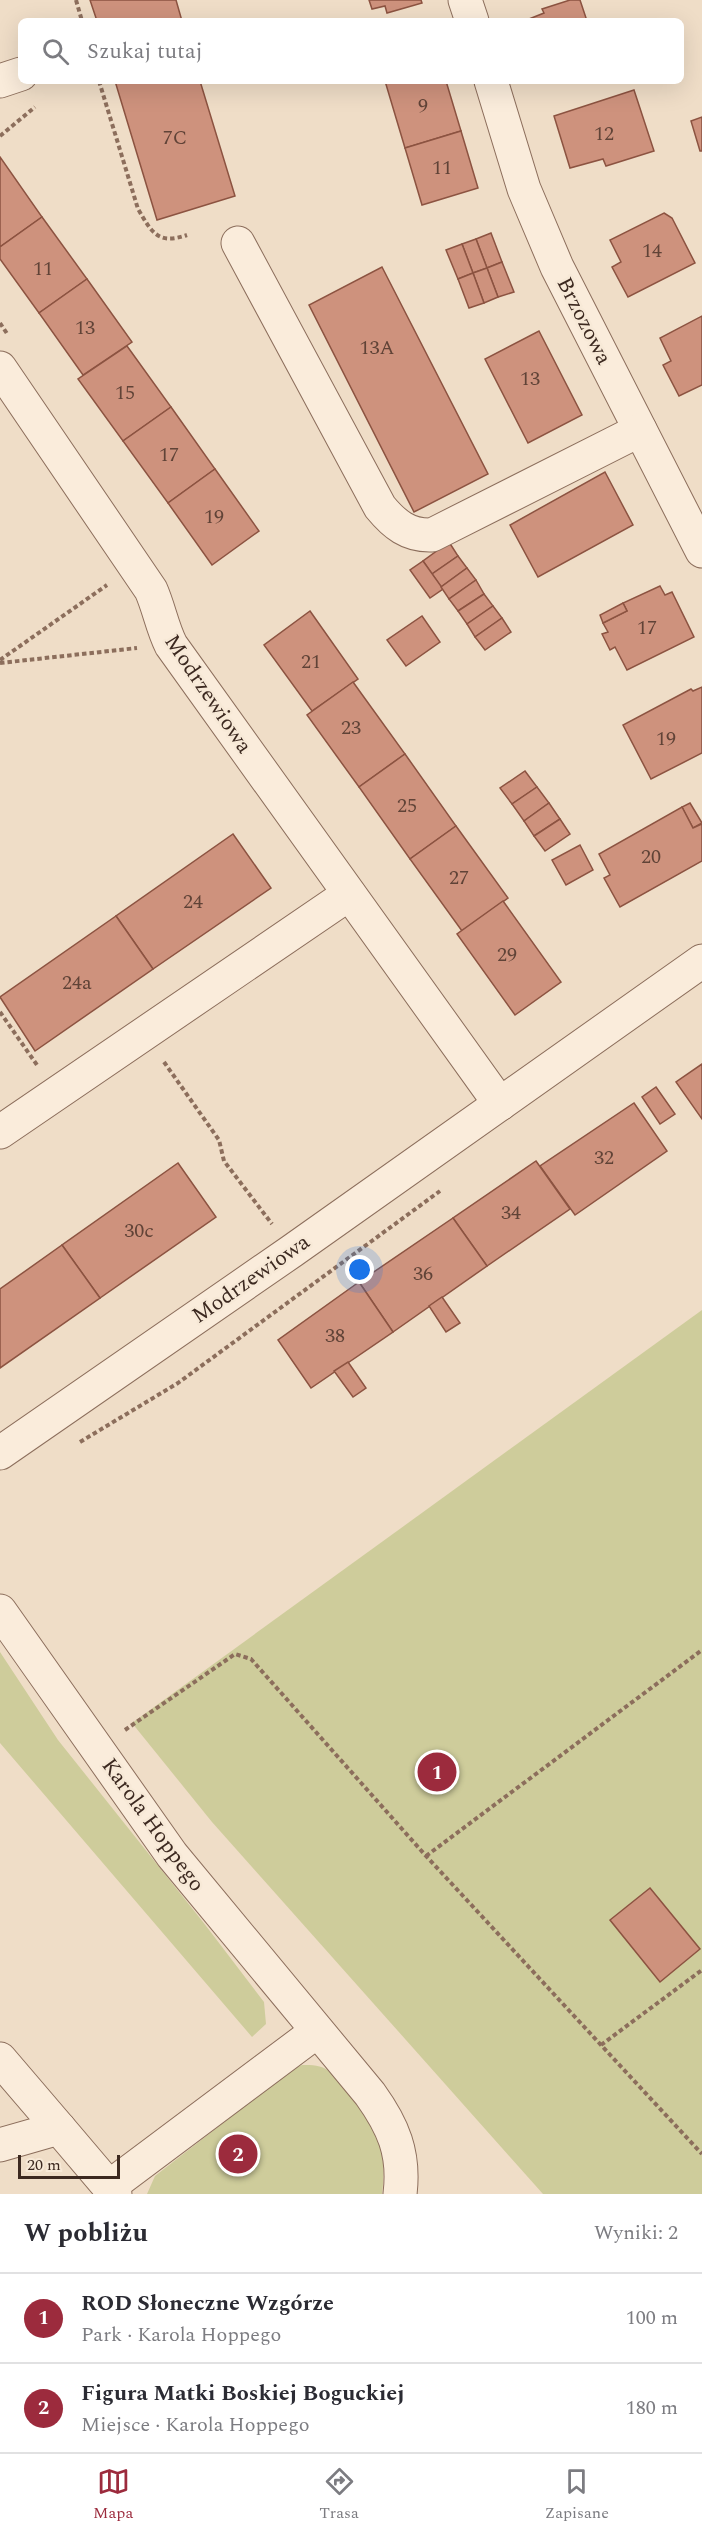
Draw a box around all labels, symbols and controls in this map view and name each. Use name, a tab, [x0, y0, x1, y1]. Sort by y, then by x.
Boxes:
search box	[18, 18, 684, 84]
icon: search	[39, 35, 72, 68]
text: Szukaj tutaj	[87, 35, 203, 68]
house number: 9	[418, 91, 428, 121]
house number: 12	[594, 119, 614, 149]
house number: 7C	[163, 123, 187, 153]
house number: 11	[432, 153, 452, 183]
house number: 14	[642, 236, 662, 266]
house number: 11	[33, 254, 53, 284]
street label: Brzozowa	[548, 271, 620, 371]
house number: 13	[75, 313, 95, 343]
house number: 13A	[360, 333, 395, 363]
house number: 13	[520, 364, 540, 394]
house number: 15	[115, 378, 135, 408]
house number: 17	[159, 440, 179, 470]
house number: 19	[204, 502, 224, 532]
house number: 17	[637, 613, 657, 643]
street label: Modrzewiowa	[156, 628, 260, 761]
house number: 21	[301, 647, 321, 677]
house number: 23	[341, 713, 361, 743]
house number: 19	[656, 724, 676, 754]
house number: 25	[397, 791, 417, 821]
house number: 20	[641, 842, 661, 872]
house number: 27	[449, 863, 469, 893]
house number: 24	[183, 887, 203, 917]
house number: 29	[497, 940, 517, 970]
house number: 24a	[62, 968, 92, 998]
house number: 32	[594, 1143, 614, 1173]
house number: 34	[501, 1198, 521, 1228]
house number: 30c	[124, 1216, 154, 1246]
street label: Modrzewiowa	[185, 1226, 317, 1332]
your location	[345, 1255, 374, 1284]
house number: 36	[413, 1259, 433, 1289]
house number: 38	[325, 1321, 345, 1351]
pin: 1	[418, 1750, 456, 1794]
street label: Karola Hoppego	[93, 1751, 213, 1899]
pin: 2	[218, 2132, 258, 2176]
scale bar	[18, 2152, 120, 2180]
text: 20 m	[27, 2153, 61, 2177]
text: W pobliżu	[24, 2213, 148, 2253]
text: Wyniki: 2	[594, 2218, 678, 2248]
text: ROD Słoneczne Wzgórze	[81, 2287, 334, 2320]
text: 1	[38, 2303, 49, 2333]
text: 100 m	[626, 2303, 678, 2333]
text: Park · Karola Hoppego	[81, 2320, 281, 2350]
text: Figura Matki Boskiej Boguckiej	[81, 2377, 404, 2410]
text: 2	[38, 2393, 49, 2423]
text: 180 m	[626, 2393, 678, 2423]
text: Miejsce · Karola Hoppego	[81, 2410, 309, 2440]
tab: Mapa	[93, 2465, 133, 2525]
tab: Trasa	[319, 2465, 359, 2525]
tab: Zapisane	[545, 2465, 609, 2525]

